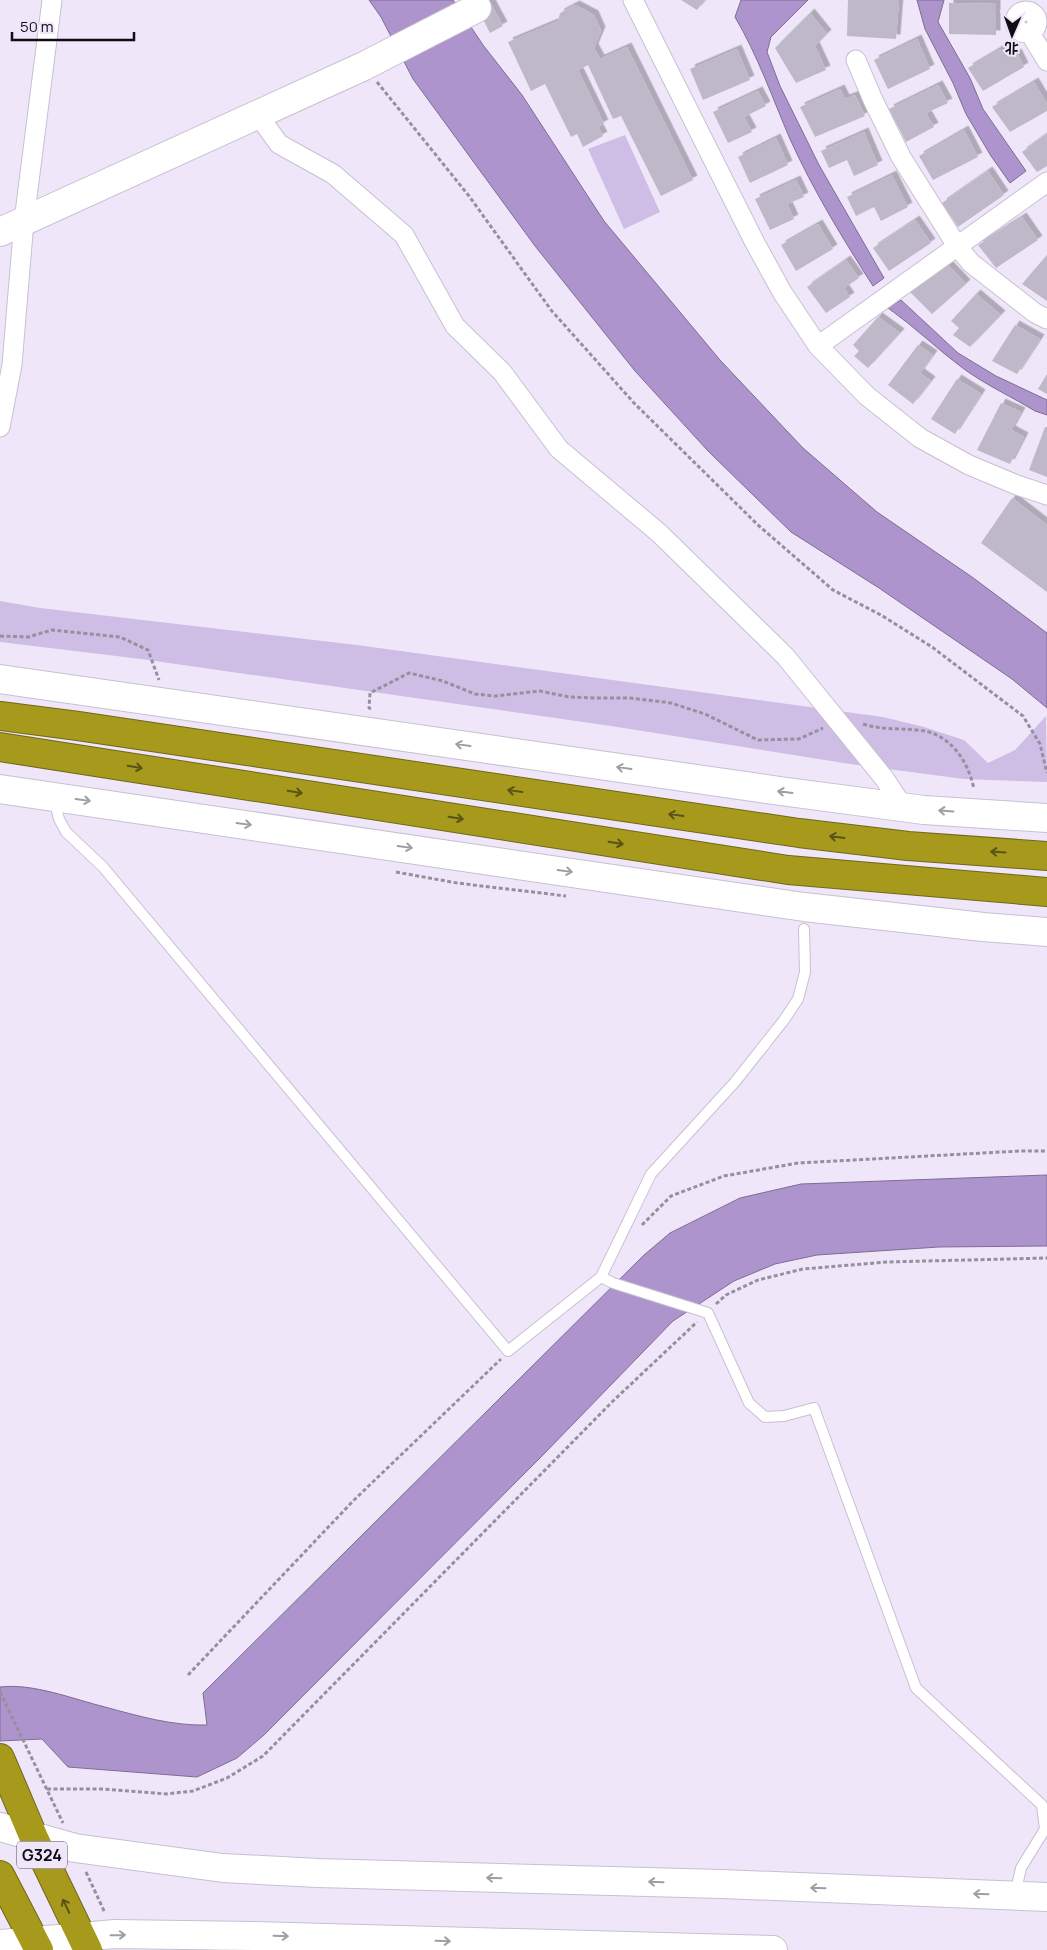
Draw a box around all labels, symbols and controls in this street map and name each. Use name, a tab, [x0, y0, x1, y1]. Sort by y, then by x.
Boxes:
scale bar	[12, 10, 135, 42]
north arrow	[987, 10, 1037, 60]
text: 50 m	[20, 16, 54, 37]
text: 北	[1004, 39, 1019, 58]
one-way arrow	[455, 739, 471, 749]
one-way arrow	[126, 762, 142, 772]
one-way arrow	[616, 763, 632, 773]
one-way arrow	[507, 786, 523, 796]
one-way arrow	[777, 787, 793, 797]
one-way arrow	[287, 788, 303, 798]
one-way arrow	[75, 796, 91, 806]
one-way arrow	[938, 807, 954, 816]
one-way arrow	[668, 809, 684, 819]
one-way arrow	[447, 813, 463, 823]
one-way arrow	[235, 819, 251, 829]
one-way arrow	[829, 832, 845, 842]
one-way arrow	[608, 838, 624, 848]
one-way arrow	[396, 842, 412, 852]
one-way arrow	[991, 848, 1007, 857]
one-way arrow	[557, 866, 573, 876]
road number: G324	[17, 1842, 67, 1868]
one-way arrow	[486, 1873, 502, 1883]
one-way arrow	[648, 1878, 664, 1887]
one-way arrow	[811, 1883, 827, 1893]
one-way arrow	[973, 1890, 989, 1899]
one-way arrow	[61, 1899, 70, 1914]
one-way arrow	[110, 1930, 126, 1939]
one-way arrow	[273, 1932, 289, 1941]
one-way arrow	[435, 1936, 451, 1946]

